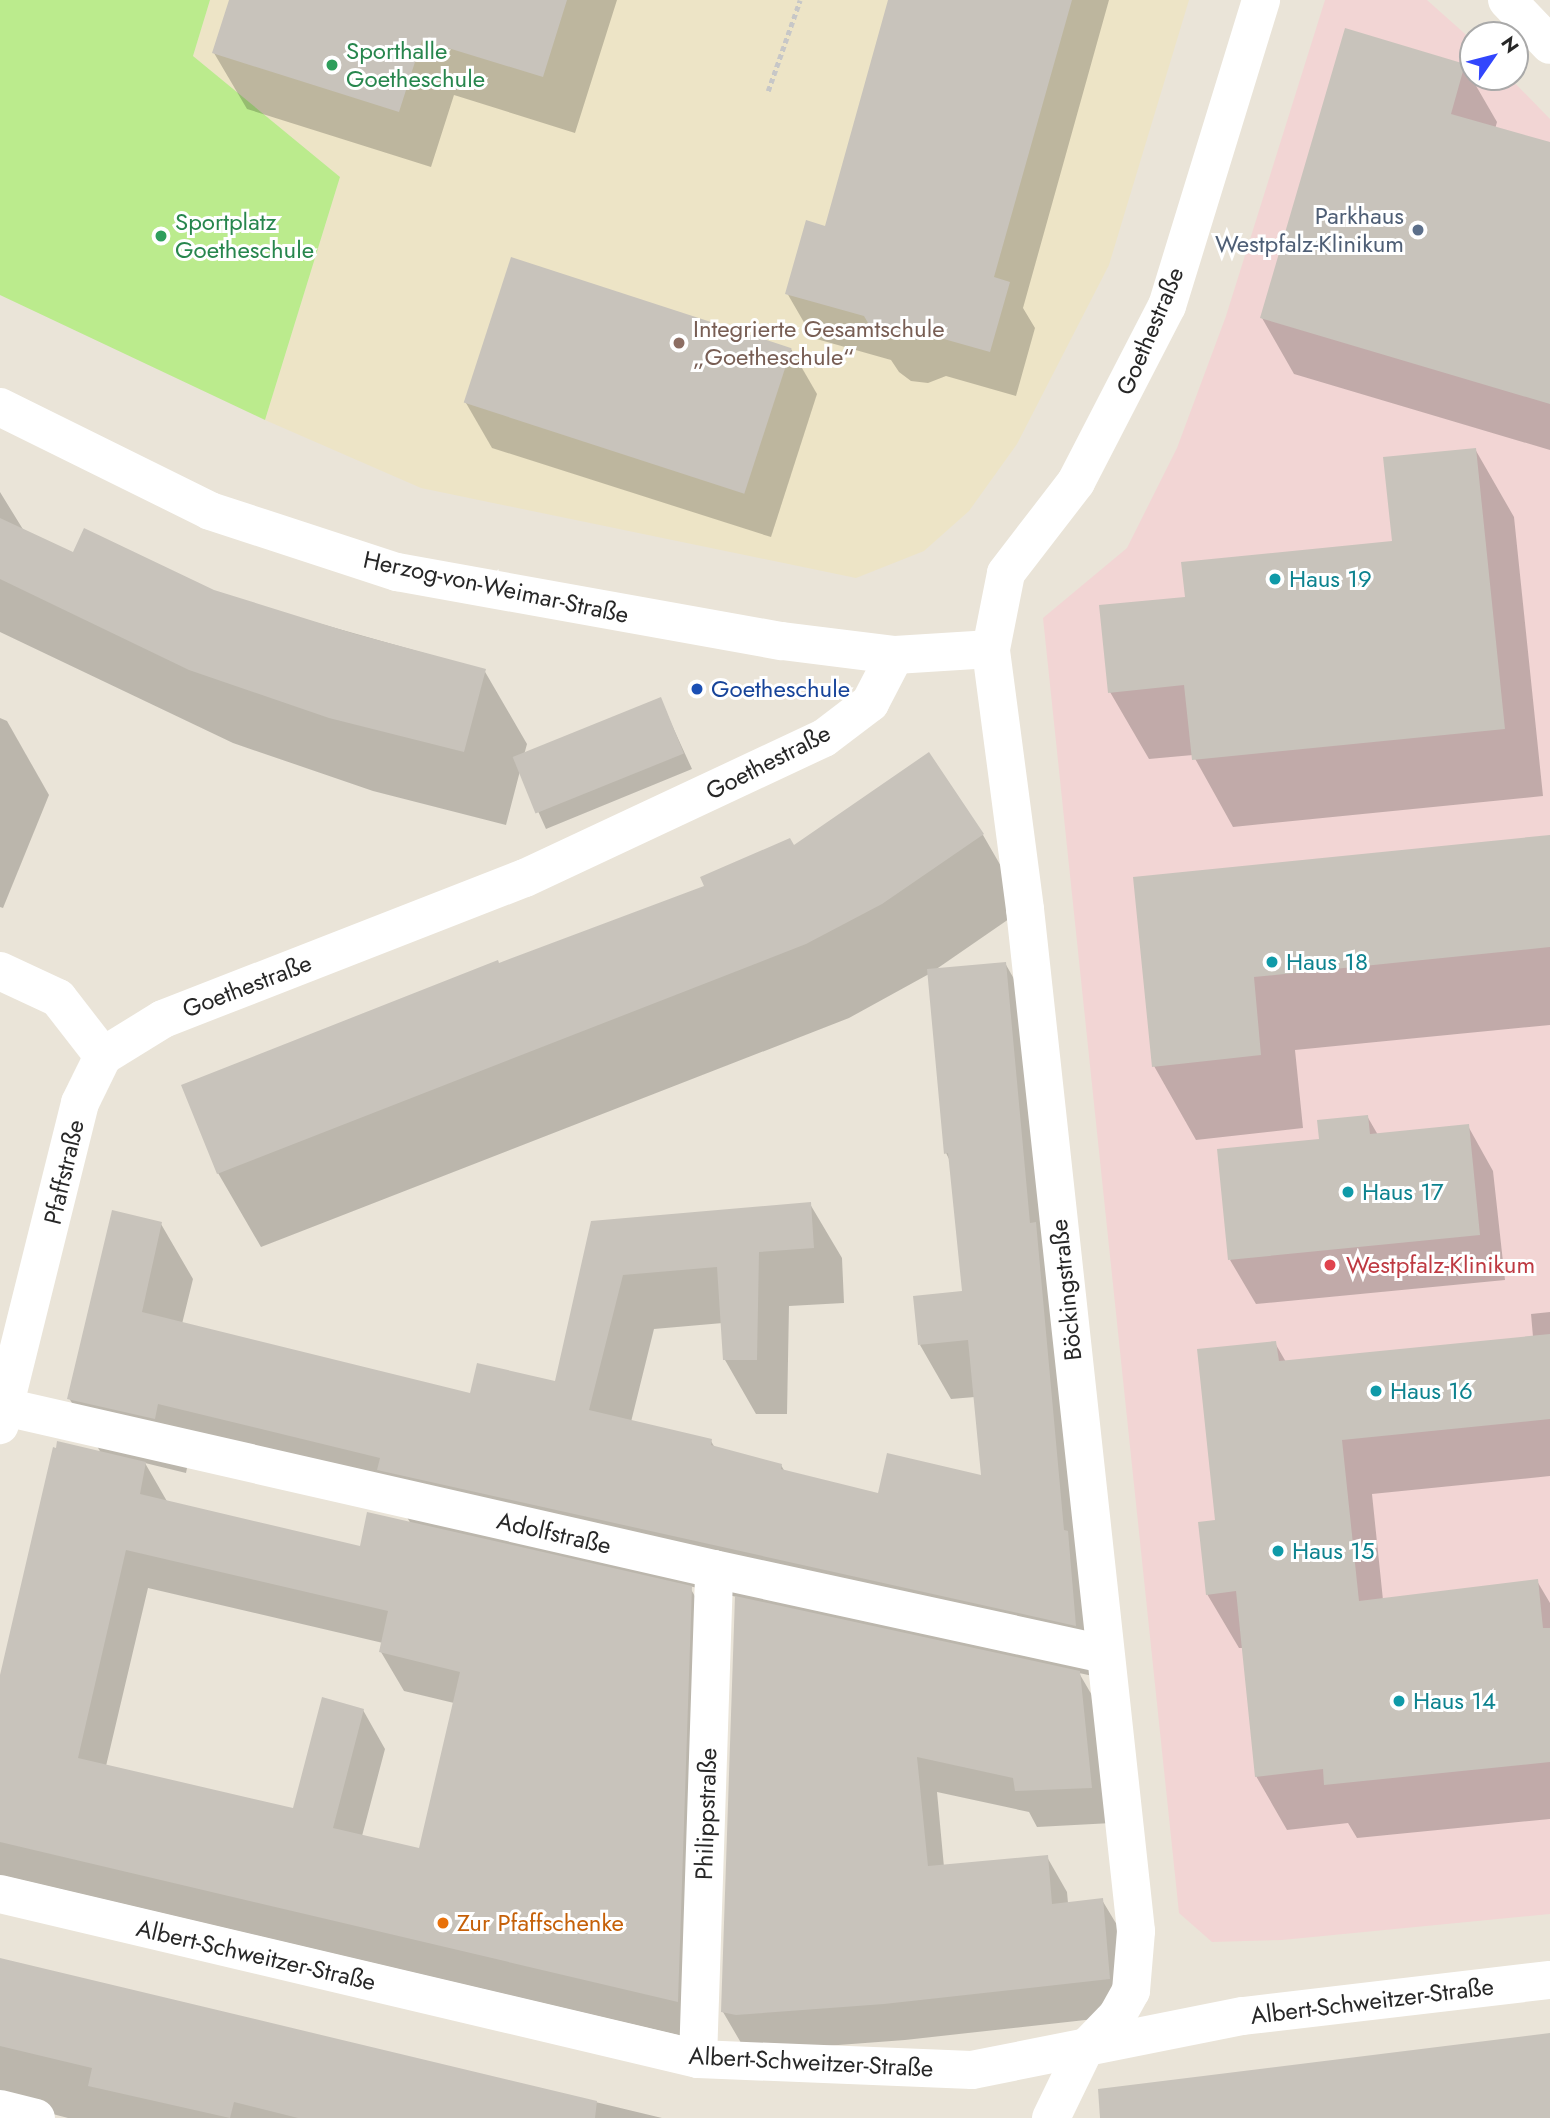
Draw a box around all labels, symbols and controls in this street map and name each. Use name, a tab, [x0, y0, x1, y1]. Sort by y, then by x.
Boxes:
north arrow	[1459, 21, 1529, 91]
text: N	[1495, 31, 1525, 59]
place label: Sporthalle Goetheschule	[346, 37, 485, 93]
marker: Sporthalle Goetheschule	[324, 57, 340, 73]
place label: Parkhaus Westpfalz-Klinikum	[1215, 202, 1404, 258]
place label: Sportplatz Goetheschule	[175, 208, 314, 264]
marker: Parkhaus Westpfalz-Klinikum	[1410, 222, 1426, 238]
marker: Sportplatz Goetheschule	[153, 228, 169, 244]
street label: Goethestraße	[1110, 263, 1190, 399]
place label: Integrierte Gesamtschule „Goetheschule“	[693, 315, 945, 371]
marker: Integrierte Gesamtschule „Goetheschule“	[671, 335, 687, 351]
street label: Herzog-von-Weimar-Straße	[361, 545, 631, 629]
place label: Haus 19	[1289, 565, 1372, 593]
marker: Haus 19	[1267, 571, 1283, 587]
place label: Goetheschule	[711, 675, 850, 703]
marker: Goetheschule	[689, 681, 705, 697]
street label: Goethestraße	[701, 718, 835, 806]
street label: Goethestraße	[178, 948, 316, 1024]
place label: Haus 18	[1286, 948, 1368, 976]
marker: Haus 18	[1264, 954, 1280, 970]
street label: Pfaffstraße	[38, 1117, 90, 1227]
place label: Haus 17	[1362, 1178, 1444, 1206]
marker: Haus 17	[1340, 1184, 1356, 1200]
street label: Böckingstraße	[1044, 1218, 1088, 1362]
place label: Westpfalz-Klinikum	[1346, 1251, 1535, 1279]
marker: Westpfalz-Klinikum	[1320, 1255, 1340, 1275]
place label: Haus 16	[1390, 1377, 1473, 1405]
marker: Haus 16	[1368, 1383, 1384, 1399]
street label: Adolfstraße	[494, 1506, 614, 1560]
place label: Haus 15	[1292, 1537, 1375, 1565]
marker: Haus 15	[1270, 1543, 1286, 1559]
place label: Haus 14	[1413, 1687, 1496, 1715]
marker: Haus 14	[1391, 1693, 1407, 1709]
street label: Philippstraße	[689, 1747, 723, 1881]
place label: Zur Pfaffschenke	[457, 1909, 624, 1937]
street label: Albert-Schweitzer-Straße	[134, 1913, 378, 1997]
marker: Zur Pfaffschenke	[435, 1915, 451, 1931]
street label: Albert-Schweitzer-Straße	[1249, 1972, 1495, 2030]
street label: Albert-Schweitzer-Straße	[688, 2041, 934, 2083]

